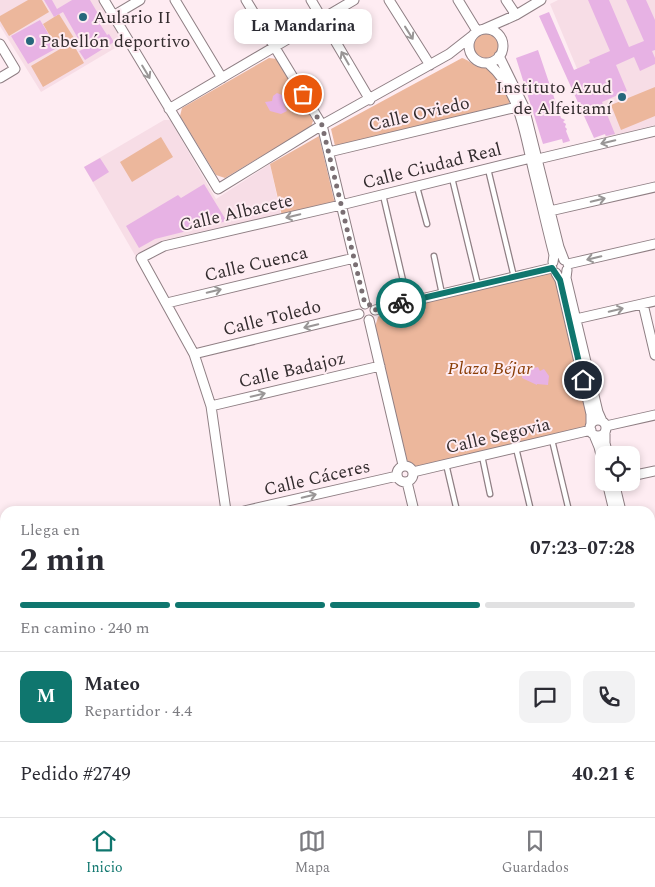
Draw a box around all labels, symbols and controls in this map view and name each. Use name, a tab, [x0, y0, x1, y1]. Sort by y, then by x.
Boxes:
place label: Aulario II	[93, 4, 171, 31]
callout: La Mandarina	[234, 9, 372, 44]
marker: Aulario II	[77, 11, 89, 23]
text: La Mandarina	[251, 14, 355, 38]
one-way arrow	[405, 25, 415, 39]
place label: Pabellón deportivo	[40, 28, 190, 55]
marker: Pabellón deportivo	[24, 35, 36, 47]
one-way arrow	[339, 51, 349, 65]
one-way arrow	[142, 64, 152, 79]
pin	[282, 73, 324, 115]
place label: Instituto Azud de Alfeitamí	[496, 74, 613, 122]
icon: bag	[289, 80, 317, 108]
street label: Calle Oviedo	[366, 89, 472, 139]
marker: Instituto Azud de Alfeitamí	[616, 91, 628, 103]
street label: Calle Ciudad Real	[360, 136, 504, 196]
one-way arrow	[600, 138, 616, 147]
street label: Calle Albacete	[177, 187, 295, 239]
one-way arrow	[589, 195, 605, 204]
one-way arrow	[286, 212, 302, 221]
street label: Calle Cuenca	[202, 239, 311, 289]
one-way arrow	[587, 254, 603, 263]
courier	[376, 278, 426, 328]
one-way arrow	[206, 286, 222, 295]
icon: bike	[387, 289, 415, 317]
street label: Calle Toledo	[220, 293, 324, 343]
one-way arrow	[607, 305, 623, 314]
one-way arrow	[304, 321, 320, 331]
street label: Calle Badajoz	[236, 345, 348, 395]
park label: Plaza Béjar	[448, 355, 533, 382]
pin	[562, 359, 604, 401]
icon: home	[569, 366, 597, 394]
one-way arrow	[250, 390, 266, 399]
street label: Calle Segovia	[443, 411, 553, 461]
map controls	[595, 446, 640, 491]
button: locate	[595, 446, 640, 491]
street label: Calle Cáceres	[261, 453, 373, 503]
one-way arrow	[300, 491, 316, 500]
text: Llega en	[20, 518, 80, 542]
text: 07:23–07:28	[530, 534, 635, 563]
text: 2 min	[20, 536, 105, 585]
text: En camino · 240 m	[20, 616, 150, 640]
text: Mateo	[84, 670, 140, 699]
button: chat	[519, 671, 571, 723]
button: phone	[583, 671, 635, 723]
text: M	[37, 682, 55, 711]
text: Repartidor · 4.4	[84, 699, 192, 723]
text: Pedido #2749	[20, 760, 131, 789]
text: 40.21 €	[572, 760, 635, 789]
tab: Inicio	[86, 827, 123, 878]
tab: Mapa	[295, 827, 330, 878]
tab: Guardados	[502, 827, 569, 878]

